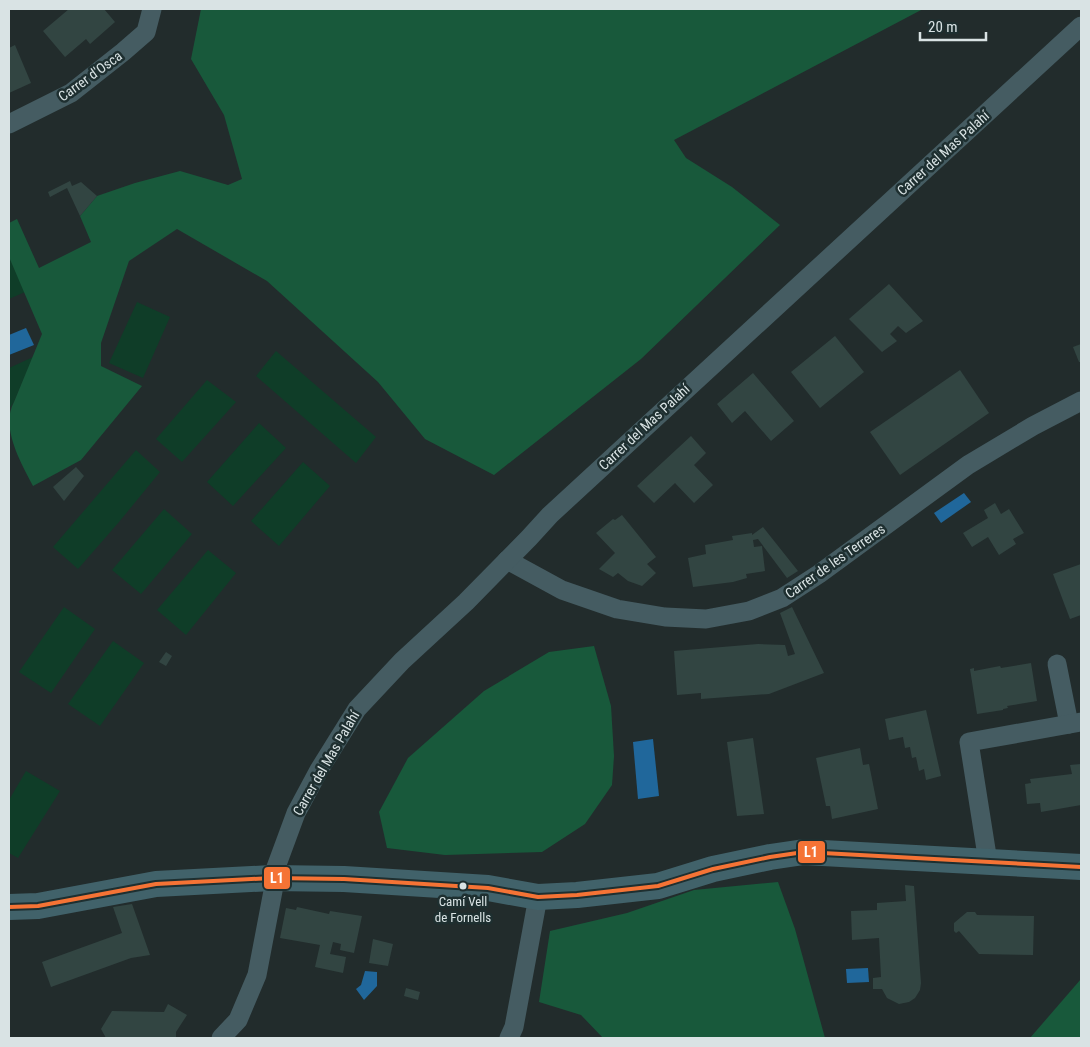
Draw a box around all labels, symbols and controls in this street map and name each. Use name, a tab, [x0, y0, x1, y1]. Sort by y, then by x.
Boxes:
scale bar	[920, 10, 986, 42]
text: 20 m	[928, 18, 958, 36]
street label: Carrer d'Osca	[55, 48, 125, 104]
street label: Carrer del Mas Palahí	[894, 107, 993, 199]
street label: Carrer del Mas Palahí	[595, 380, 693, 473]
street label: Carrer de les Terreres	[782, 521, 888, 601]
street label: Carrer del Mas Palahí	[290, 707, 363, 818]
line badge: L1	[797, 840, 826, 864]
text: L1	[804, 844, 818, 860]
line badge: L1	[263, 866, 291, 890]
text: L1	[270, 870, 284, 886]
marker: Camí Vell de Fornells	[458, 881, 468, 891]
place label: Camí Vell de Fornells	[435, 894, 491, 925]

